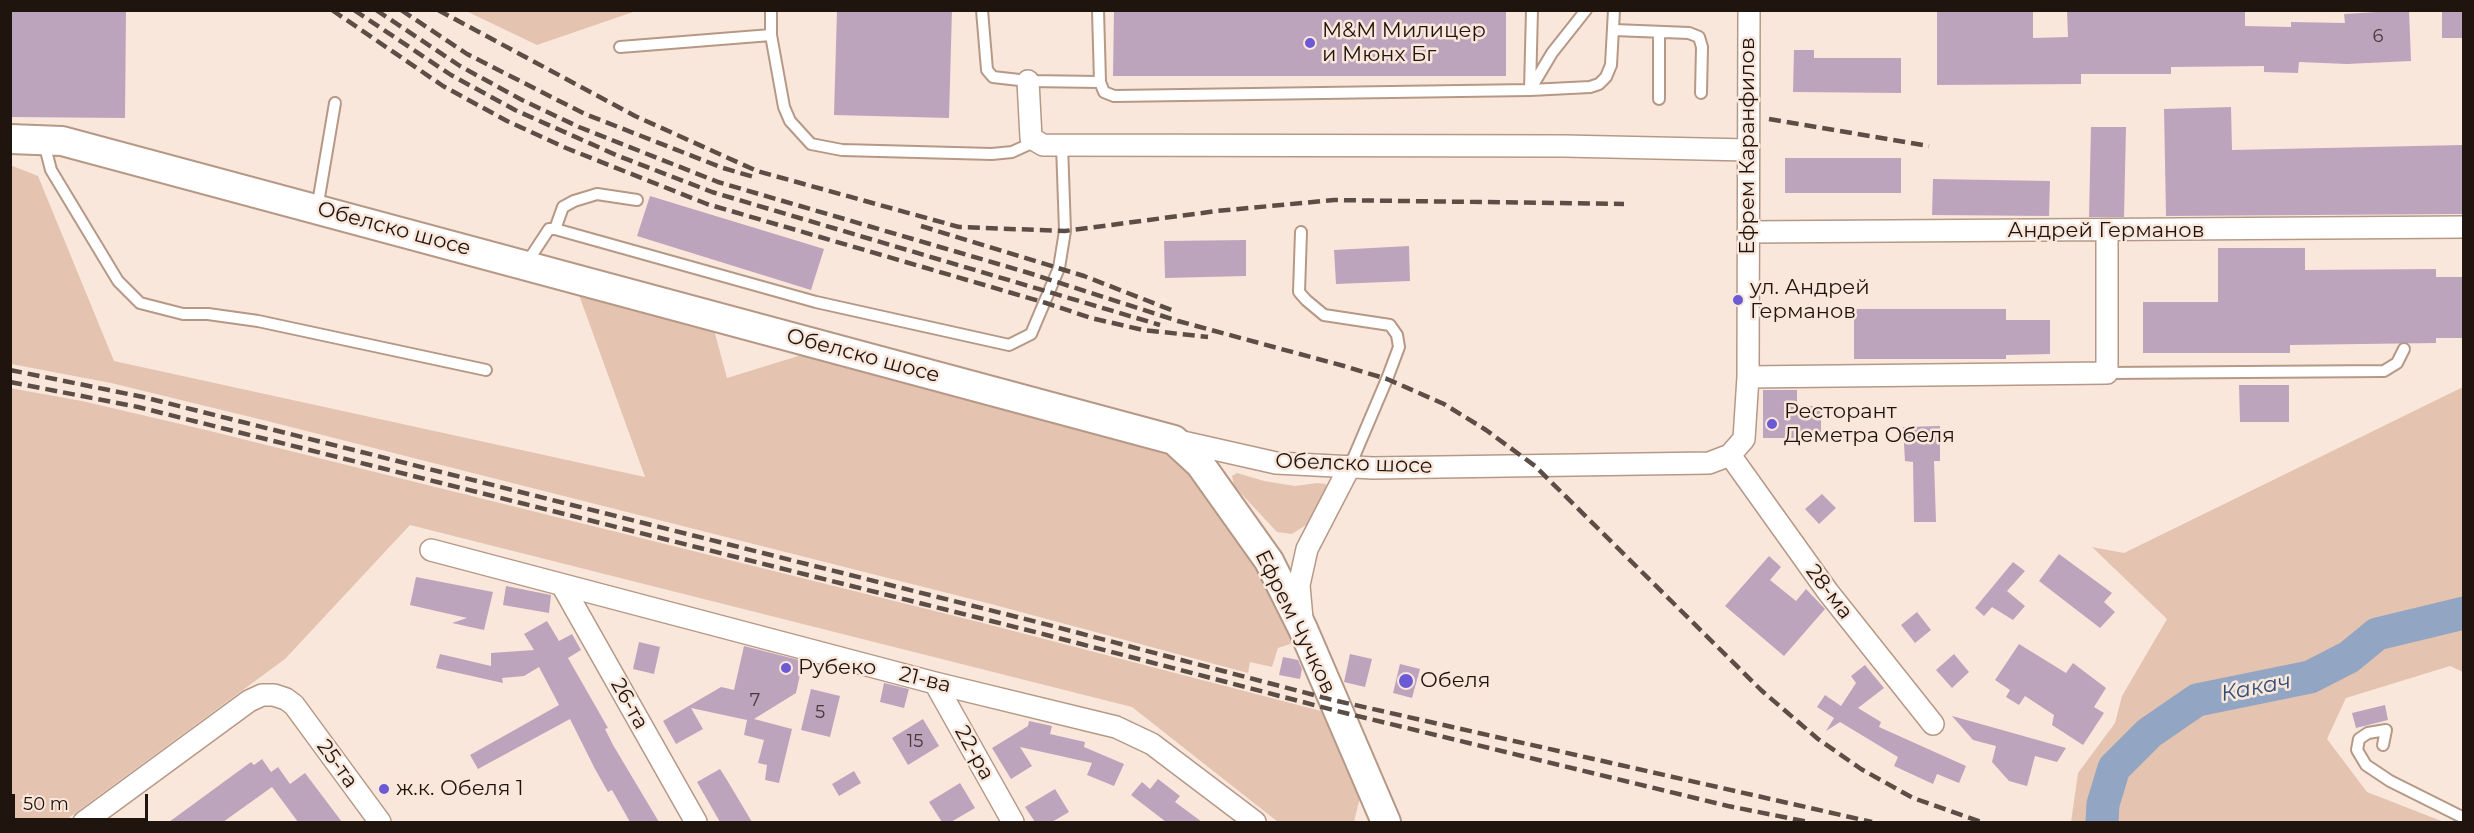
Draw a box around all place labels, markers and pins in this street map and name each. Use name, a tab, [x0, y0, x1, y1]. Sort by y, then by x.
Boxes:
place label: М&M Mилицер и Мюнх Бг	[1322, 18, 1486, 68]
marker: М&M Mилицер и Мюнх Бг	[1303, 36, 1317, 50]
place label: ул. Андрей Германов	[1750, 275, 1870, 325]
marker: ул. Андрей Германов	[1731, 293, 1745, 307]
place label: Ресторант Деметра Обеля	[1784, 399, 1955, 449]
marker: Ресторант Деметра Обеля	[1765, 417, 1779, 431]
place label: Рубеко	[798, 655, 876, 681]
marker: Рубеко	[779, 661, 793, 675]
place label: Обеля	[1420, 668, 1490, 694]
marker: Обеля	[1397, 672, 1415, 690]
place label: ж.к. Обеля 1	[396, 776, 523, 802]
marker: ж.к. Обеля 1	[377, 782, 391, 796]

